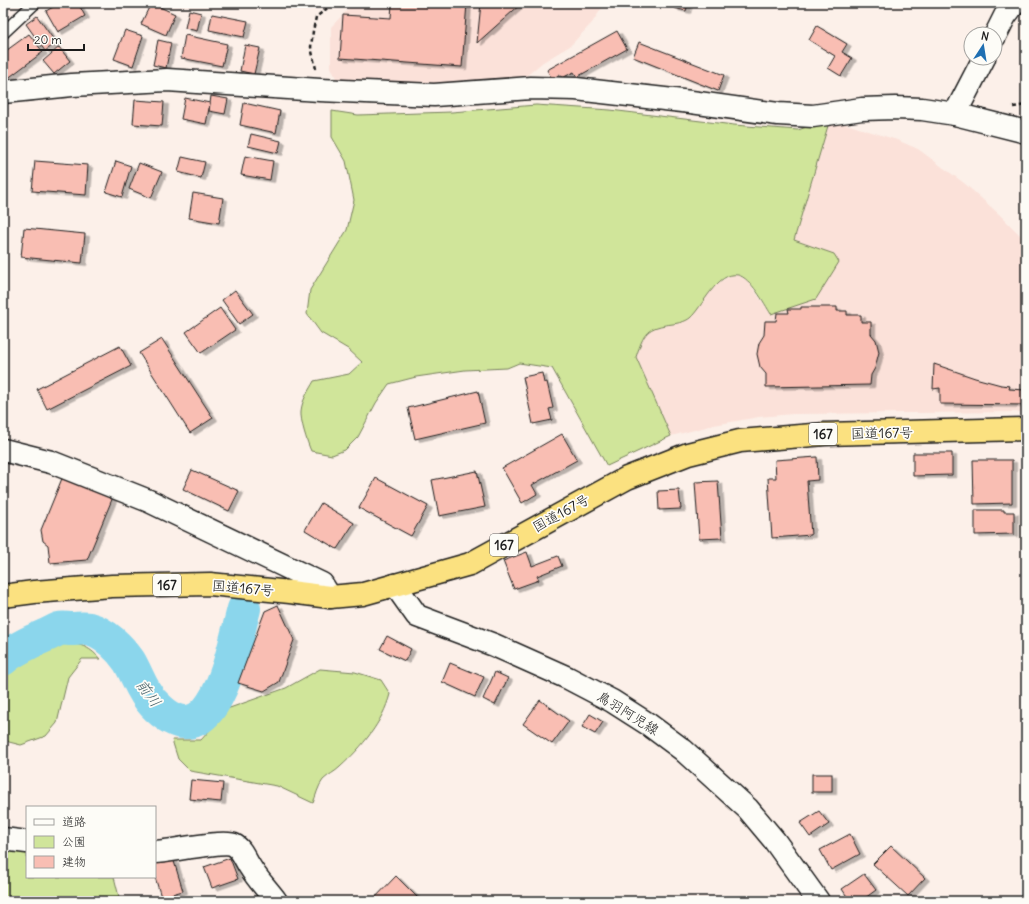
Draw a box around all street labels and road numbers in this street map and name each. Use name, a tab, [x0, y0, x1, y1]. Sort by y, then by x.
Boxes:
road number: 167	[809, 423, 837, 445]
street label: 国道167号	[851, 423, 913, 443]
street label: 国道167号	[529, 490, 593, 536]
road number: 167	[490, 534, 518, 556]
road number: 167	[153, 574, 181, 596]
street label: 国道167号	[211, 576, 275, 600]
street label: 鳥羽阿児線	[594, 687, 662, 739]

